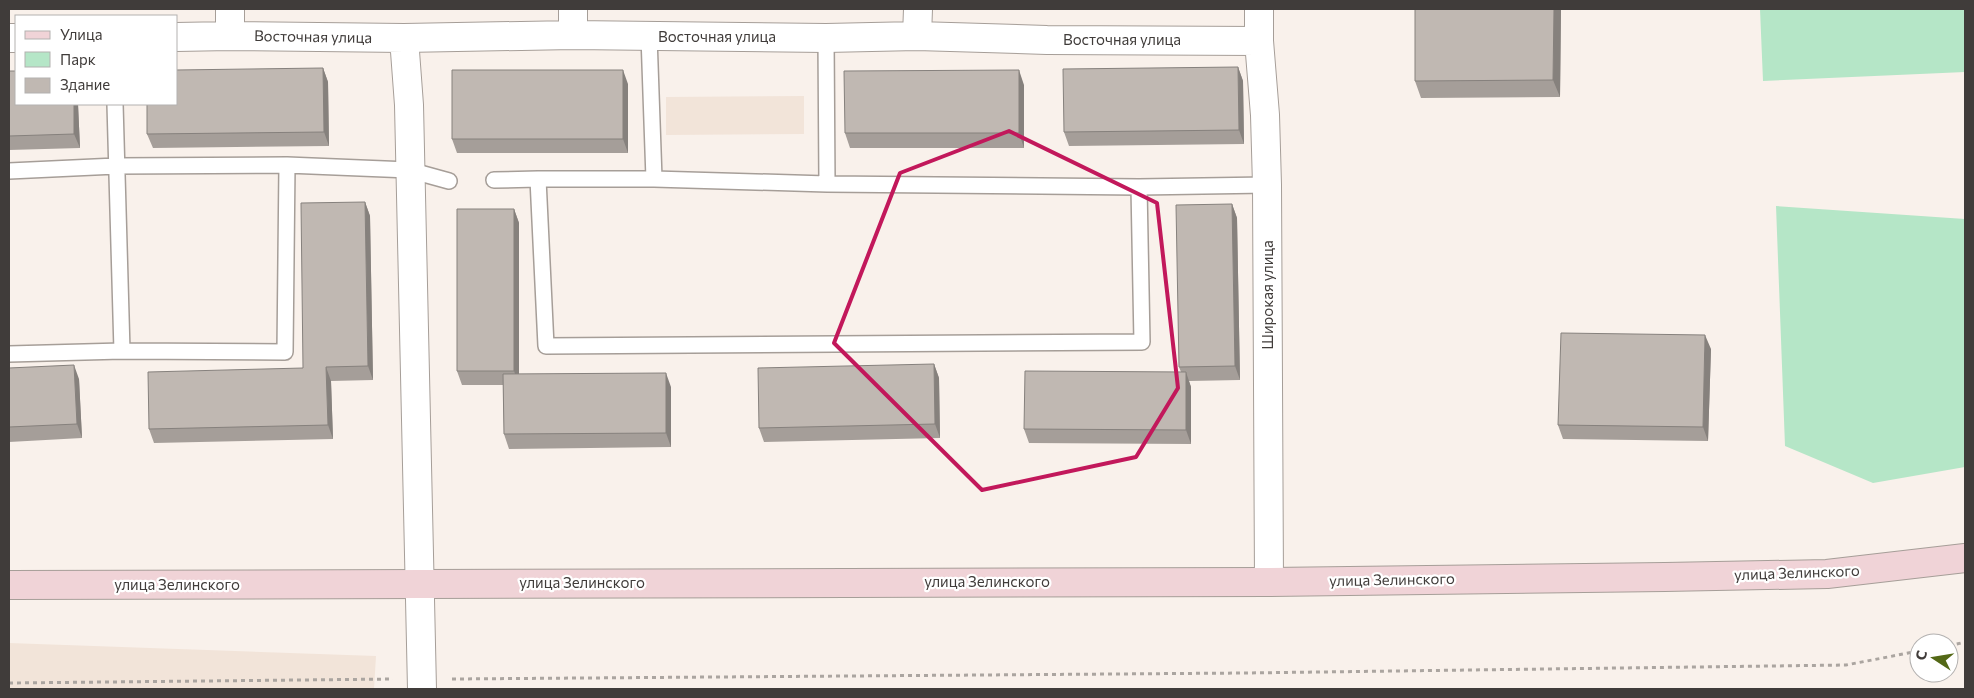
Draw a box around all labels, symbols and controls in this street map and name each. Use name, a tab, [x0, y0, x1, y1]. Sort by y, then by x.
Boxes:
legend	[15, 15, 178, 105]
text: Улица	[60, 25, 102, 43]
street label: Восточная улица	[254, 26, 372, 46]
street label: Восточная улица	[658, 27, 776, 45]
street label: Восточная улица	[1063, 30, 1181, 48]
text: Парк	[60, 50, 96, 68]
text: Здание	[60, 75, 110, 93]
street label: Широкая улица	[1258, 240, 1276, 350]
street label: улица Зелинского	[1734, 561, 1860, 583]
street label: улица Зелинского	[1329, 569, 1455, 589]
street label: улица Зелинского	[924, 572, 1050, 590]
street label: улица Зелинского	[519, 573, 645, 591]
street label: улица Зелинского	[114, 575, 240, 593]
north arrow	[1909, 633, 1959, 683]
text: С	[1911, 649, 1930, 662]

